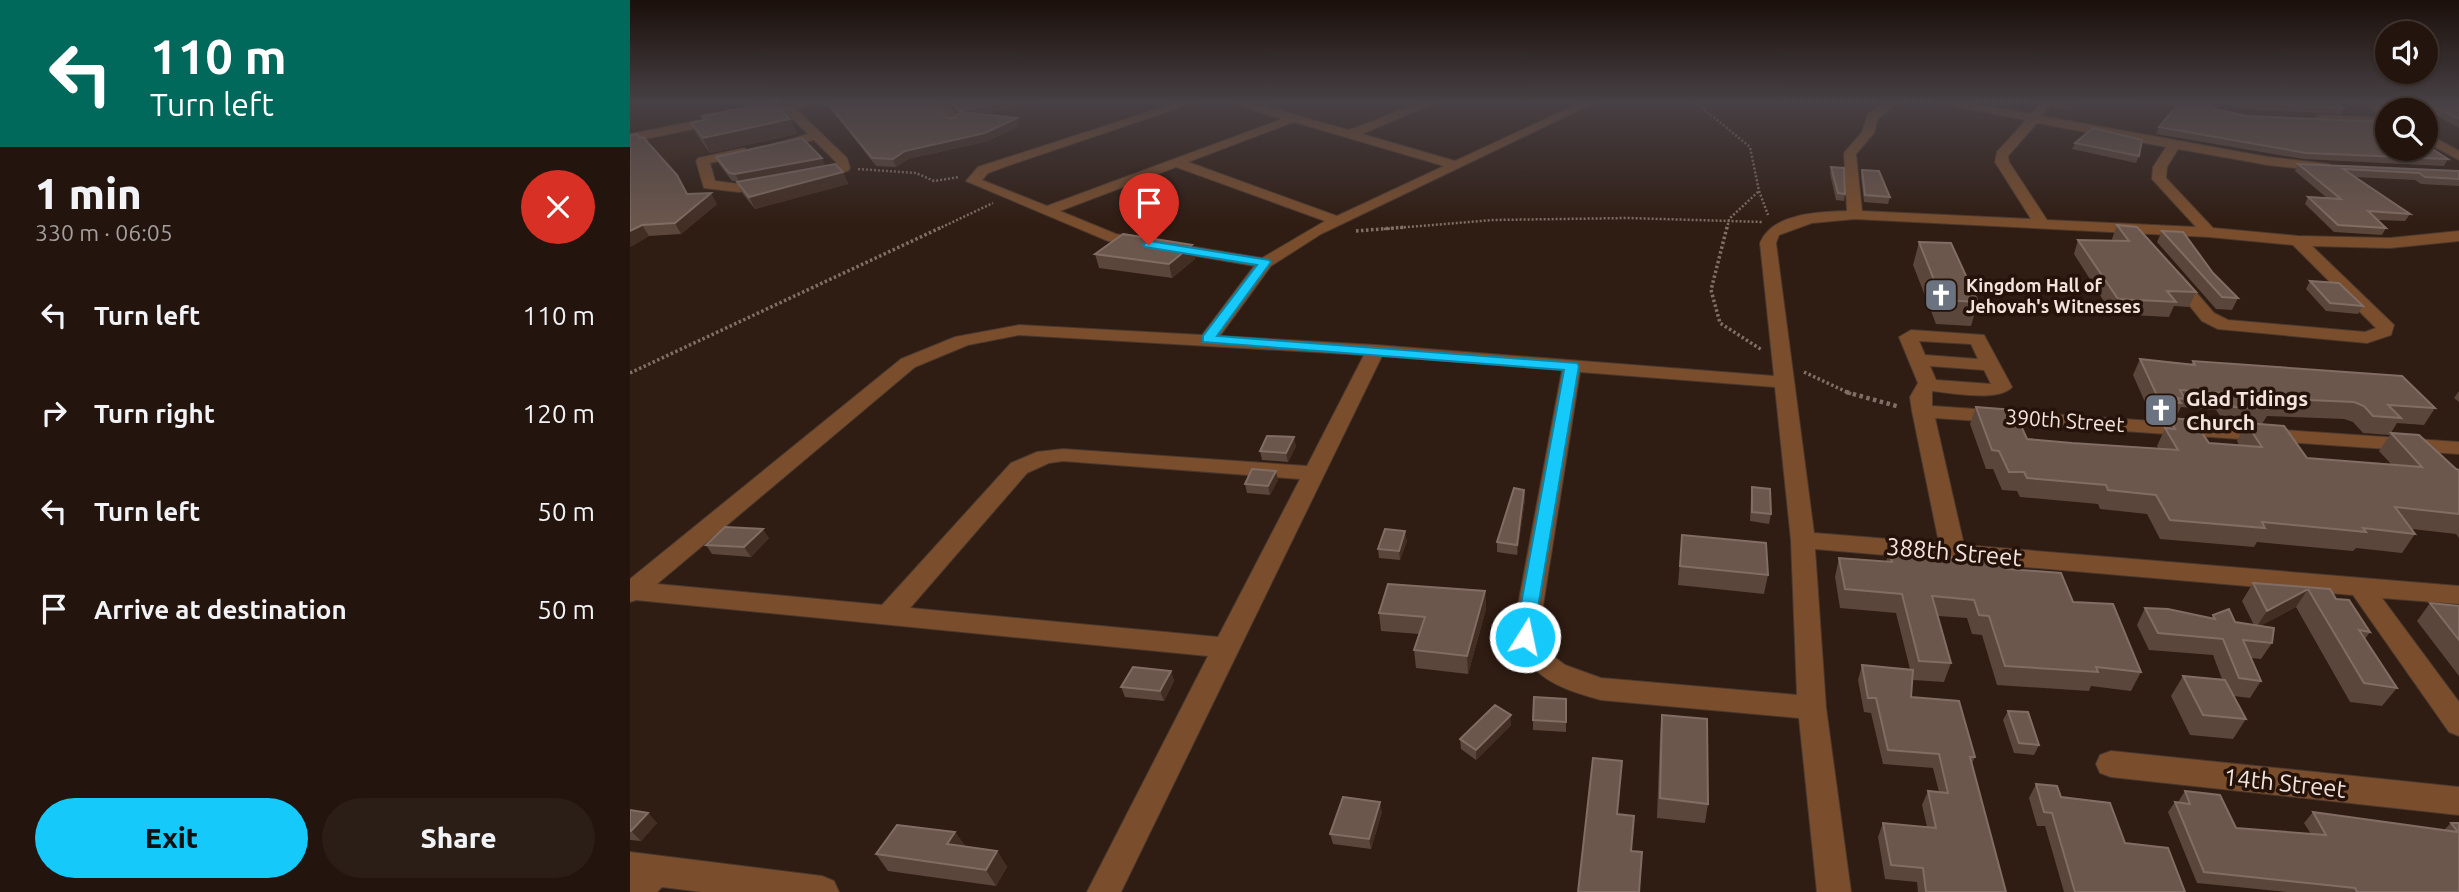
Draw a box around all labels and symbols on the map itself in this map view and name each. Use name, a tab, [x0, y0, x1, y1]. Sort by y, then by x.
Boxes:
pin	[1119, 173, 1179, 245]
place label: Kingdom Hall of Jehovah's Witnesses	[1966, 275, 2141, 316]
church icon: Kingdom Hall of Jehovah's Witnesses	[1922, 276, 1960, 314]
place label: Glad Tidings Church	[2186, 386, 2308, 434]
church icon: Glad Tidings Church	[2142, 391, 2180, 429]
street label: 390th Street	[2005, 404, 2125, 436]
street label: 388th Street	[1885, 533, 2024, 571]
position arrow	[1488, 600, 1562, 674]
street label: 14th Street	[2223, 763, 2348, 803]

